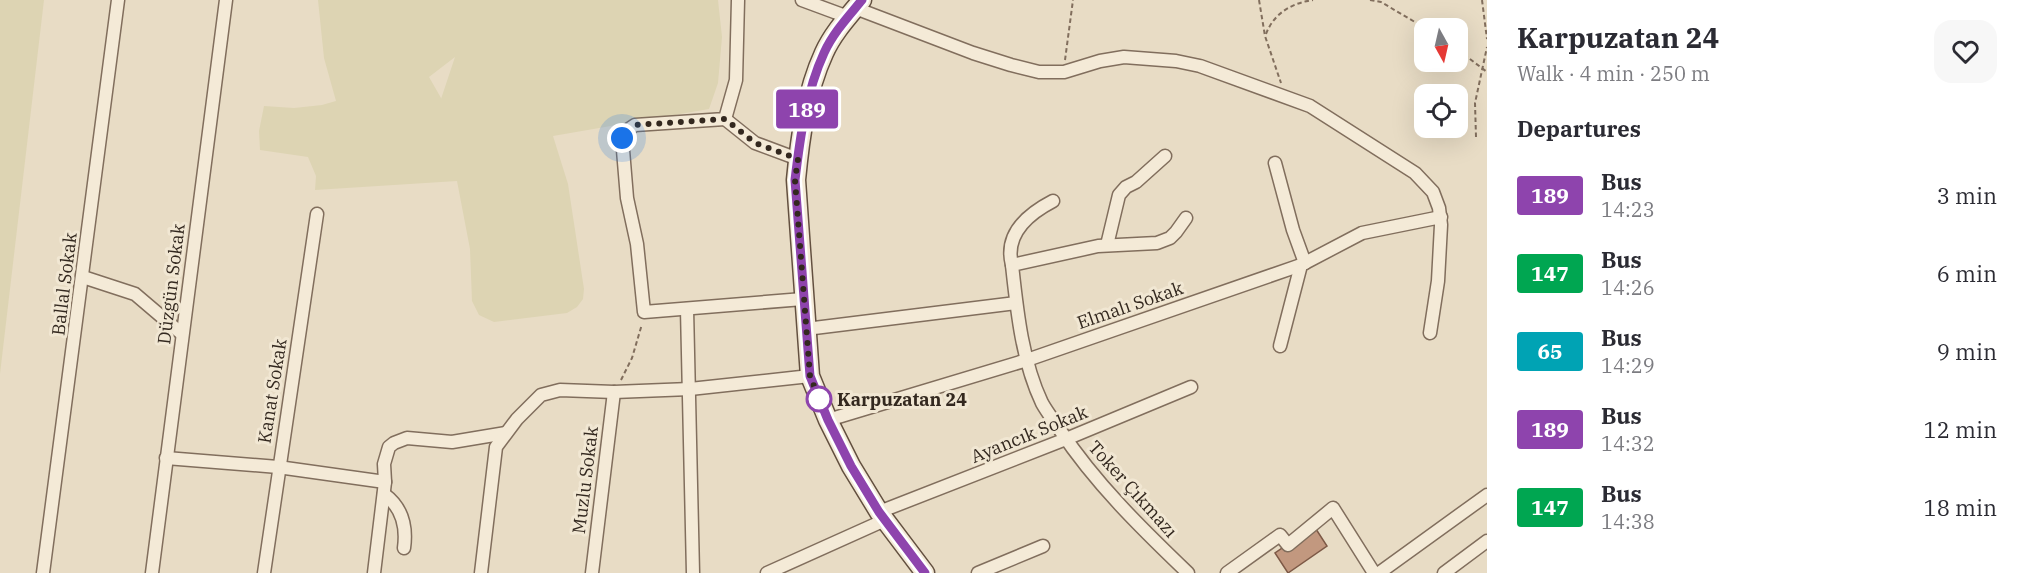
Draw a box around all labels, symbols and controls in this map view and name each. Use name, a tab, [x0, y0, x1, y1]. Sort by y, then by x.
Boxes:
north arrow	[1414, 18, 1468, 72]
map controls	[1414, 18, 1468, 138]
text: Karpuzatan 24	[1517, 19, 1719, 56]
button: heart	[1934, 20, 1997, 83]
text: Walk · 4 min · 250 m	[1517, 60, 1710, 87]
button: locate	[1414, 84, 1468, 138]
line badge: 189	[772, 90, 842, 128]
text: 189	[788, 95, 826, 123]
text: Departures	[1517, 114, 1641, 143]
your location	[607, 123, 637, 153]
text: Bus	[1601, 167, 1642, 196]
text: 189	[1531, 181, 1569, 209]
text: 3 min	[1937, 181, 1997, 210]
text: 14:23	[1601, 196, 1655, 223]
street label: Düzgün Sokak	[152, 222, 190, 346]
street label: Ballal Sokak	[46, 231, 82, 337]
text: Bus	[1601, 245, 1642, 274]
text: 147	[1531, 259, 1569, 287]
text: 6 min	[1937, 259, 1997, 288]
text: 14:26	[1601, 274, 1655, 301]
street label: Elmalı Sokak	[1074, 276, 1187, 334]
text: Bus	[1601, 323, 1642, 352]
street label: Kanat Sokak	[252, 337, 292, 445]
text: 65	[1537, 337, 1563, 365]
text: 9 min	[1937, 337, 1997, 366]
text: 14:29	[1601, 352, 1655, 379]
marker: Karpuzatan 24	[806, 386, 832, 412]
place label: Karpuzatan 24	[837, 388, 967, 411]
street label: Ayancık Sokak	[967, 400, 1091, 468]
text: Bus	[1601, 401, 1642, 430]
text: 189	[1531, 415, 1569, 443]
text: 12 min	[1924, 415, 1997, 444]
street label: Muzlu Sokak	[567, 424, 603, 535]
text: 14:32	[1601, 430, 1655, 457]
street label: Toker Çıkmazı	[1083, 436, 1183, 542]
text: Bus	[1601, 479, 1642, 508]
text: 147	[1531, 493, 1569, 521]
text: 18 min	[1924, 493, 1997, 522]
text: 14:38	[1601, 508, 1655, 535]

